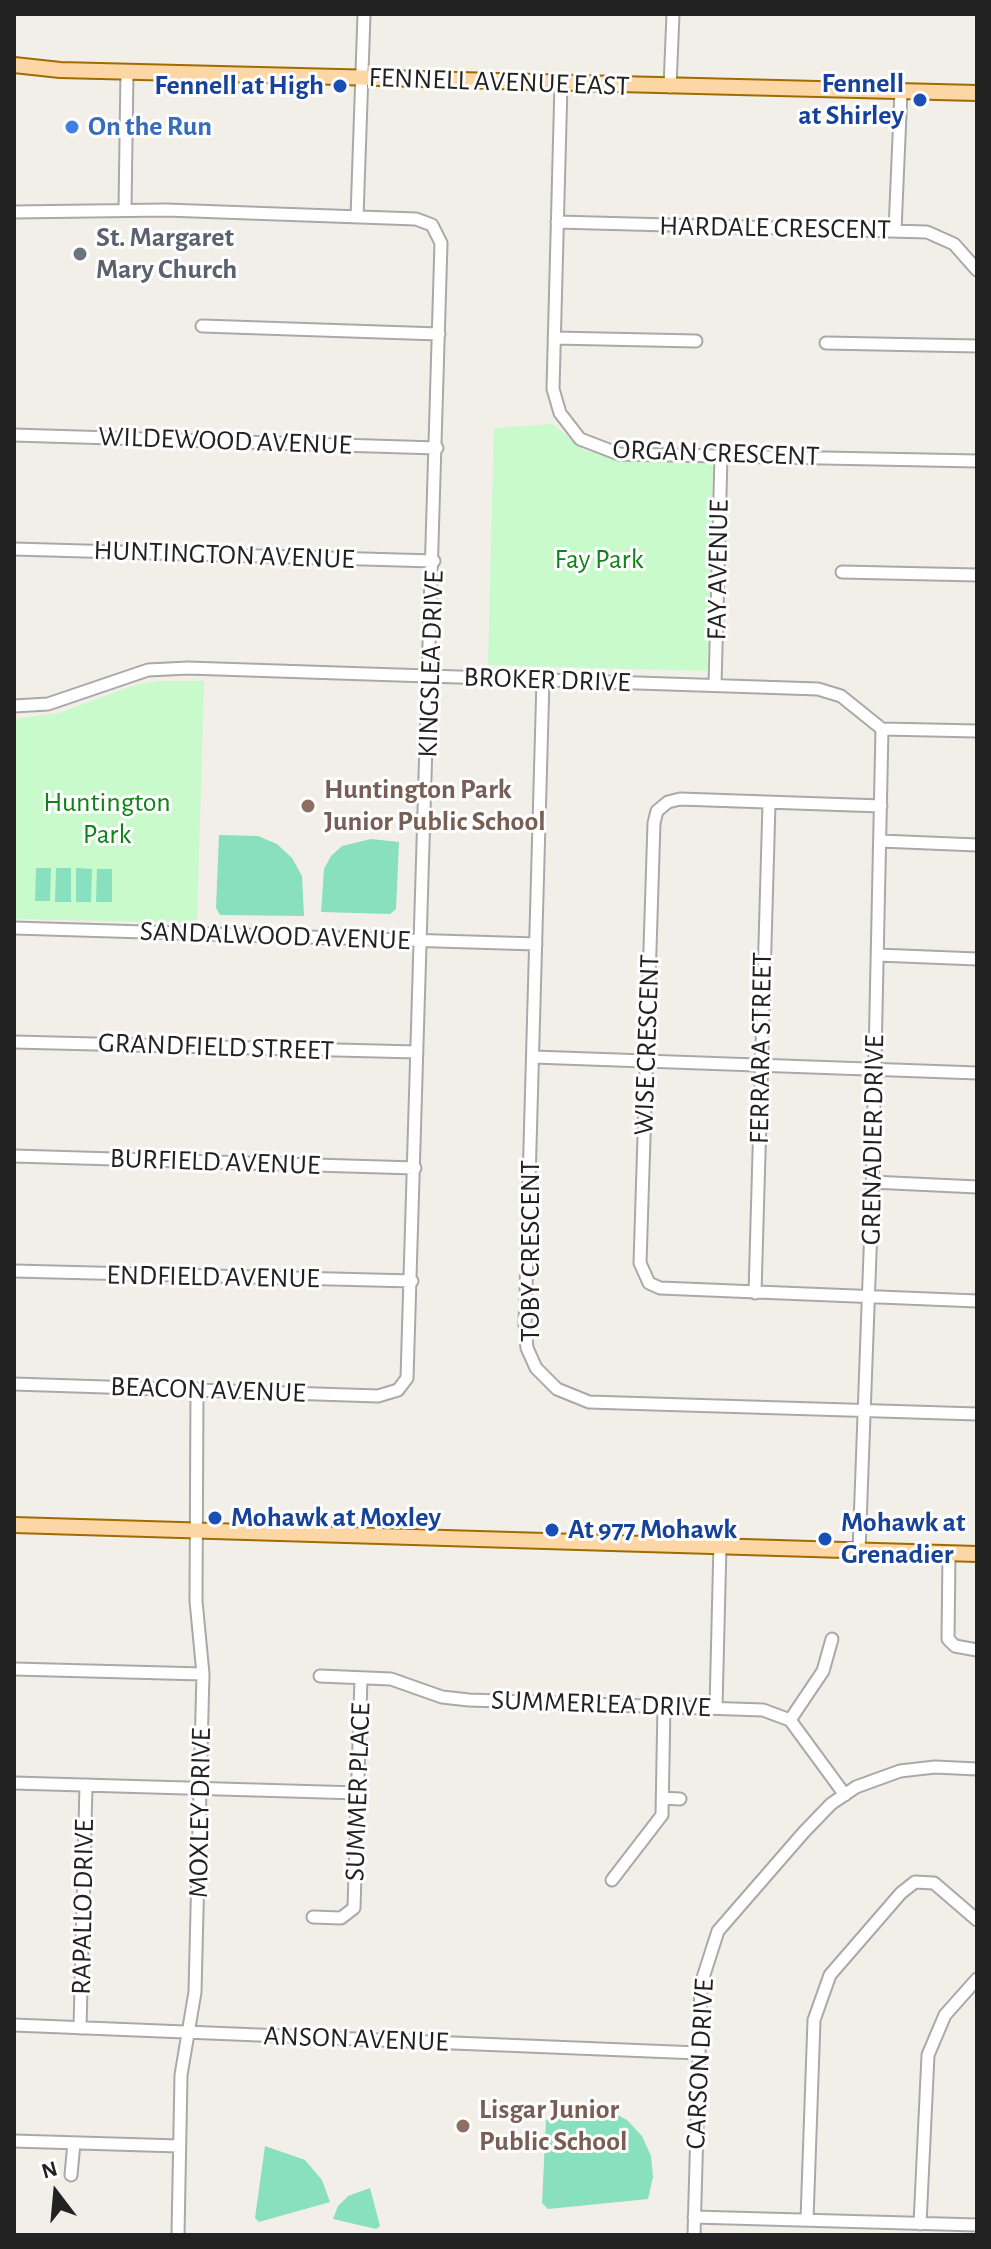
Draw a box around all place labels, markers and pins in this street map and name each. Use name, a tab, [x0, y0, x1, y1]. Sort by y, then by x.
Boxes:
place label: Fennell at Shirley	[798, 67, 904, 133]
place label: Fennell at High	[154, 69, 324, 103]
marker: Fennell at High	[331, 77, 349, 95]
marker: Fennell at Shirley	[911, 91, 929, 109]
place label: On the Run	[88, 110, 212, 144]
marker: On the Run	[63, 118, 81, 136]
place label: St. Margaret Mary Church	[96, 221, 237, 287]
marker: St. Margaret Mary Church	[71, 245, 89, 263]
place label: Huntington Park Junior Public School	[324, 773, 546, 839]
marker: Huntington Park Junior Public School	[299, 797, 317, 815]
place label: Mohawk at Moxley	[231, 1501, 441, 1535]
place label: Mohawk at Grenadier	[841, 1506, 965, 1572]
marker: Mohawk at Moxley	[206, 1509, 224, 1527]
place label: At 977 Mohawk	[568, 1513, 737, 1547]
marker: At 977 Mohawk	[543, 1521, 561, 1539]
marker: Mohawk at Grenadier	[816, 1530, 834, 1548]
place label: Lisgar Junior Public School	[479, 2093, 627, 2159]
marker: Lisgar Junior Public School	[454, 2117, 472, 2135]

